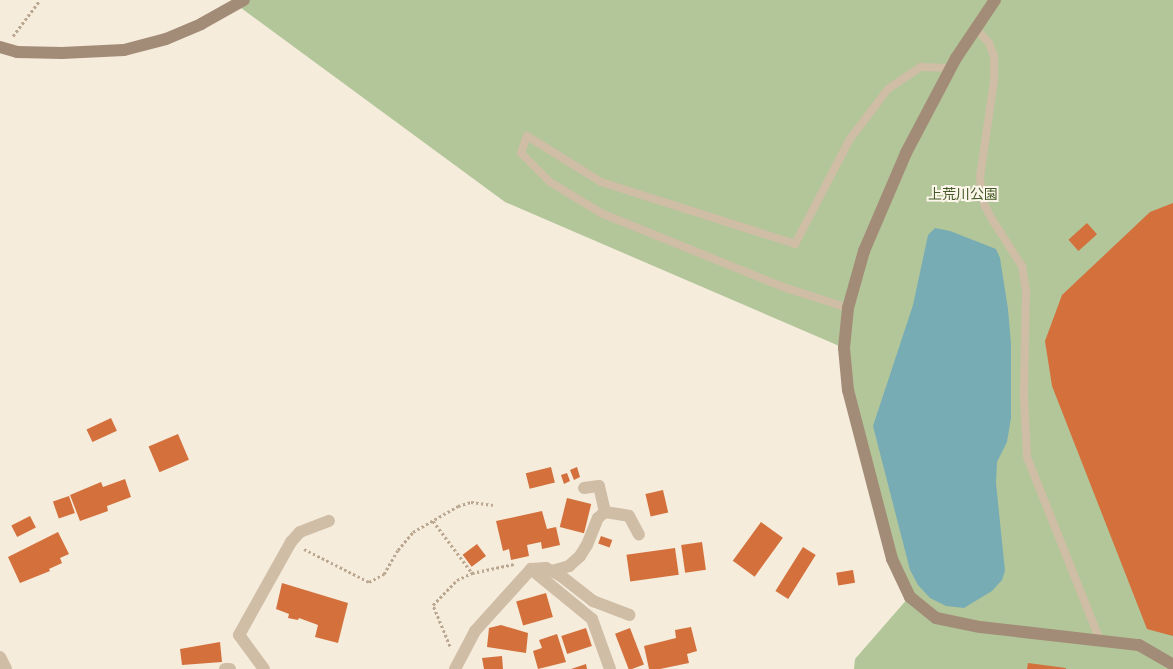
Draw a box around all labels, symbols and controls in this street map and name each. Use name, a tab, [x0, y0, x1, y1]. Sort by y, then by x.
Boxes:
park label: 上荒川公園	[928, 186, 998, 202]

